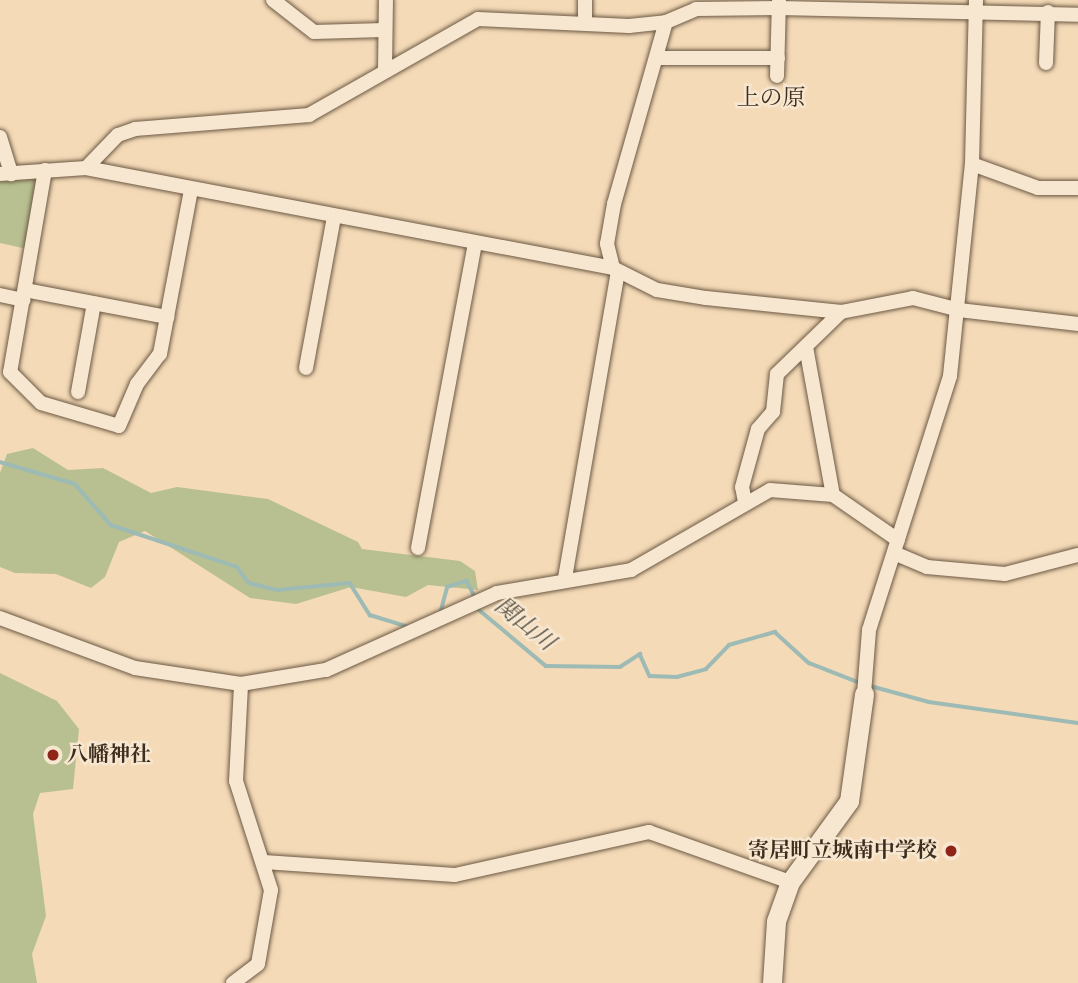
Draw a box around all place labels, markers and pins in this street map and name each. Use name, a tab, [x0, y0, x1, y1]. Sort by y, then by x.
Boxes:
place label: 八幡神社	[67, 742, 151, 768]
marker: 八幡神社	[45, 747, 61, 763]
place label: 寄居町立城南中学校	[748, 838, 937, 864]
marker: 寄居町立城南中学校	[943, 843, 959, 859]

